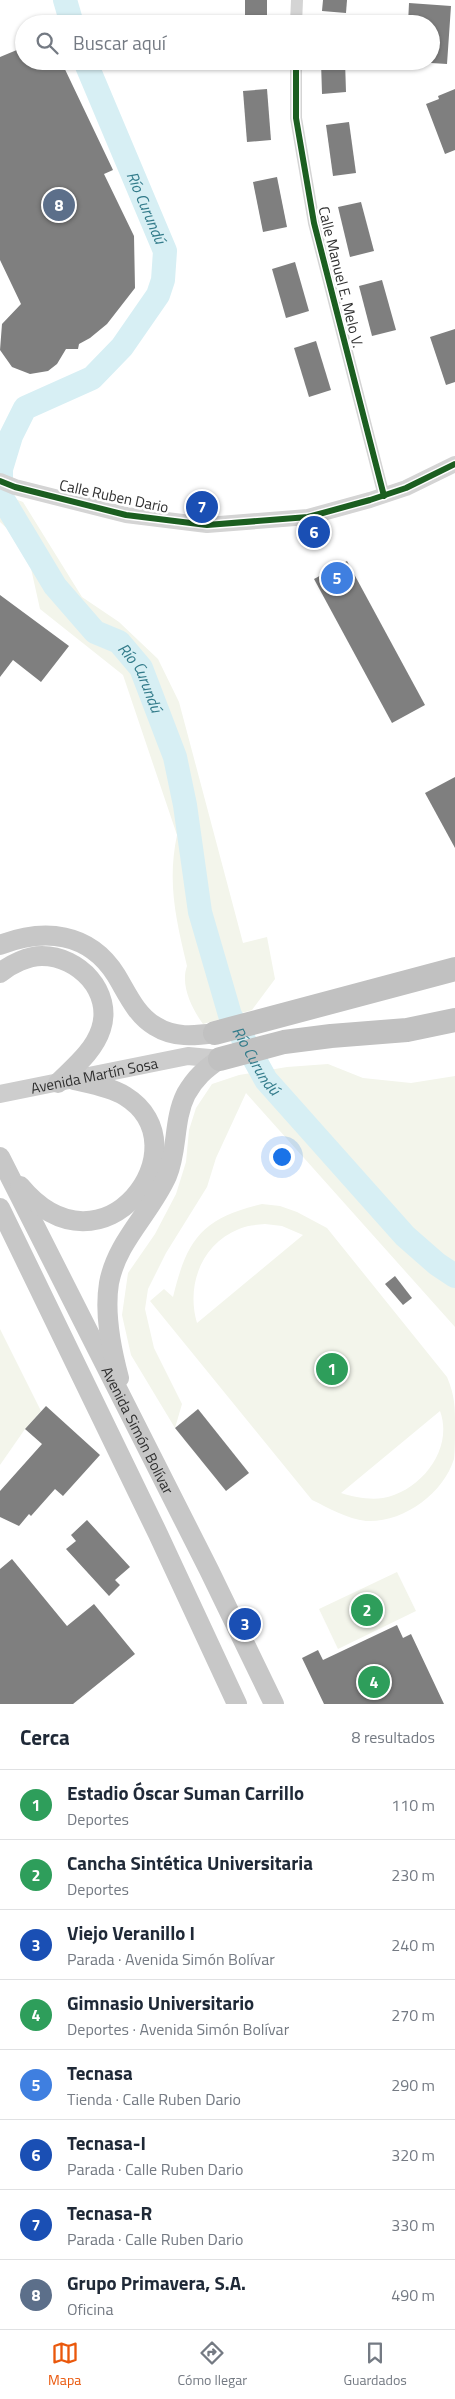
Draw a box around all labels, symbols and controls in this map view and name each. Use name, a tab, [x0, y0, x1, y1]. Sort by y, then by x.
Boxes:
search box	[15, 15, 440, 70]
text: Buscar aquí	[73, 28, 166, 57]
icon: search	[33, 29, 61, 57]
water label: Río Curundú	[121, 168, 173, 248]
pin: 8	[43, 186, 75, 224]
street label: Calle Manuel E. Melo V.	[312, 204, 370, 350]
street label: Calle Ruben Dario	[57, 473, 171, 519]
pin: 7	[186, 488, 218, 526]
pin: 6	[298, 513, 330, 551]
pin: 5	[321, 559, 353, 597]
water label: Río Curundú	[113, 637, 169, 717]
water label: Río Curundú	[227, 1022, 287, 1101]
street label: Avenida Martín Sosa	[28, 1051, 160, 1099]
your location	[269, 1144, 295, 1170]
pin: 1	[316, 1350, 348, 1388]
street label: Avenida Simón Bolívar	[96, 1362, 180, 1498]
pin: 2	[351, 1591, 383, 1629]
pin: 3	[229, 1605, 261, 1643]
pin: 4	[358, 1663, 390, 1701]
text: Cerca	[20, 1721, 70, 1753]
text: 8 resultados	[351, 1725, 435, 1749]
text: Estadio Óscar Suman Carrillo	[67, 1778, 304, 1807]
text: 1	[32, 1793, 40, 1817]
text: 110 m	[391, 1793, 435, 1817]
text: Deportes	[67, 1807, 129, 1831]
text: Cancha Sintética Universitaria	[67, 1848, 313, 1877]
text: 2	[32, 1863, 40, 1887]
text: 230 m	[391, 1863, 435, 1887]
text: Deportes	[67, 1877, 129, 1901]
text: Viejo Veranillo I	[67, 1918, 195, 1947]
text: 3	[32, 1933, 40, 1957]
text: 240 m	[391, 1933, 435, 1957]
text: Parada · Avenida Simón Bolívar	[67, 1947, 275, 1971]
text: Gimnasio Universitario	[67, 1988, 254, 2017]
text: 4	[32, 2003, 40, 2027]
text: 270 m	[391, 2003, 435, 2027]
text: Deportes · Avenida Simón Bolívar	[67, 2017, 289, 2041]
text: Tecnasa	[67, 2058, 133, 2087]
text: 5	[32, 2073, 40, 2097]
text: 290 m	[391, 2073, 435, 2097]
text: Tienda · Calle Ruben Dario	[67, 2087, 241, 2111]
text: Tecnasa-I	[67, 2128, 146, 2157]
text: 6	[32, 2143, 40, 2167]
text: 320 m	[391, 2143, 435, 2167]
text: Parada · Calle Ruben Dario	[67, 2157, 243, 2181]
text: Tecnasa-R	[67, 2198, 152, 2227]
text: 7	[32, 2213, 40, 2237]
text: 330 m	[391, 2213, 435, 2237]
text: Parada · Calle Ruben Dario	[67, 2227, 243, 2251]
text: Grupo Primavera, S.A.	[67, 2268, 246, 2297]
text: 8	[32, 2283, 40, 2307]
text: 490 m	[391, 2283, 435, 2307]
text: Oficina	[67, 2297, 113, 2321]
tab: Mapa	[48, 2339, 81, 2390]
tab: Cómo llegar	[178, 2339, 247, 2390]
tab: Guardados	[343, 2339, 407, 2390]

